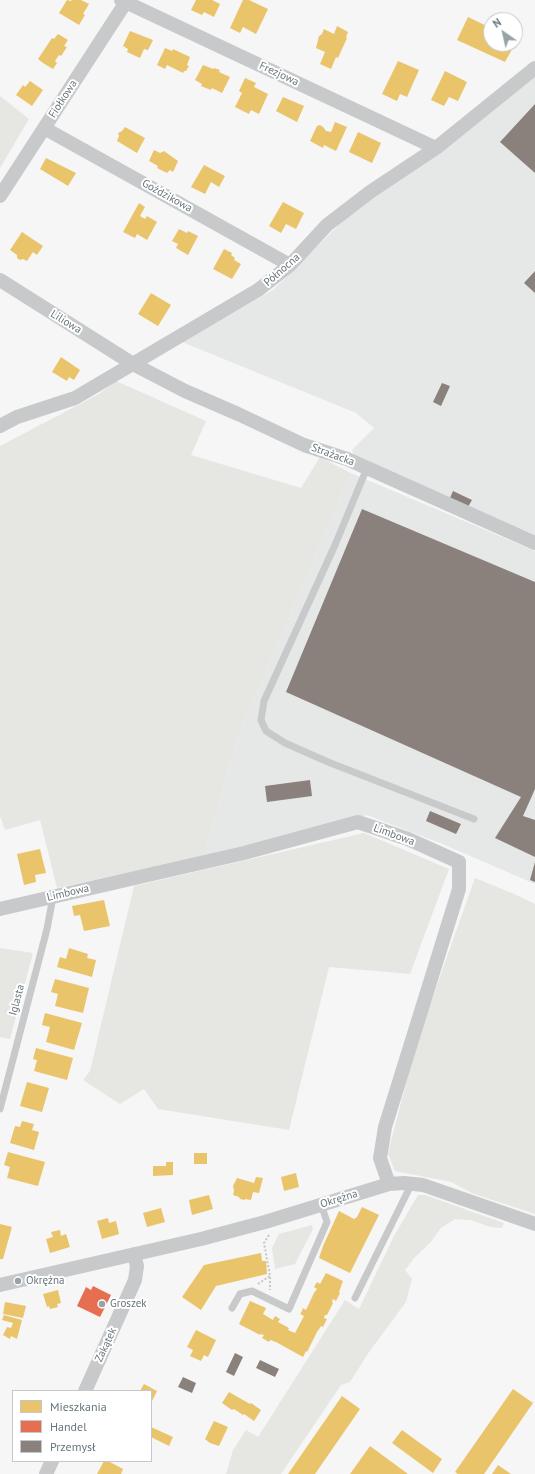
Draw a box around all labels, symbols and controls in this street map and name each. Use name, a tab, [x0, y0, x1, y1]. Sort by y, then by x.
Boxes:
north arrow	[483, 12, 523, 52]
text: N	[490, 15, 504, 31]
street label: Frezjowa	[257, 59, 301, 89]
street label: Fiołkowa	[46, 78, 80, 120]
street label: Goździkowa	[139, 177, 195, 215]
street label: Północna	[261, 251, 303, 289]
street label: Liliowa	[48, 307, 84, 337]
street label: Strażacka	[310, 441, 356, 469]
street label: Limbowa	[372, 821, 416, 849]
street label: Limbowa	[46, 882, 90, 904]
street label: Iglasta	[7, 983, 27, 1017]
street label: Okrężna	[319, 1187, 359, 1211]
place label: Okrężna	[26, 1274, 64, 1288]
marker: Okrężna	[13, 1276, 23, 1286]
place label: Groszek	[110, 1297, 147, 1311]
marker: Groszek	[97, 1299, 107, 1309]
street label: Zakątek	[92, 1326, 120, 1364]
legend	[12, 1390, 152, 1462]
text: Mieszkania	[50, 1399, 107, 1414]
text: Handel	[50, 1419, 87, 1434]
text: Przemysł	[50, 1439, 96, 1454]

